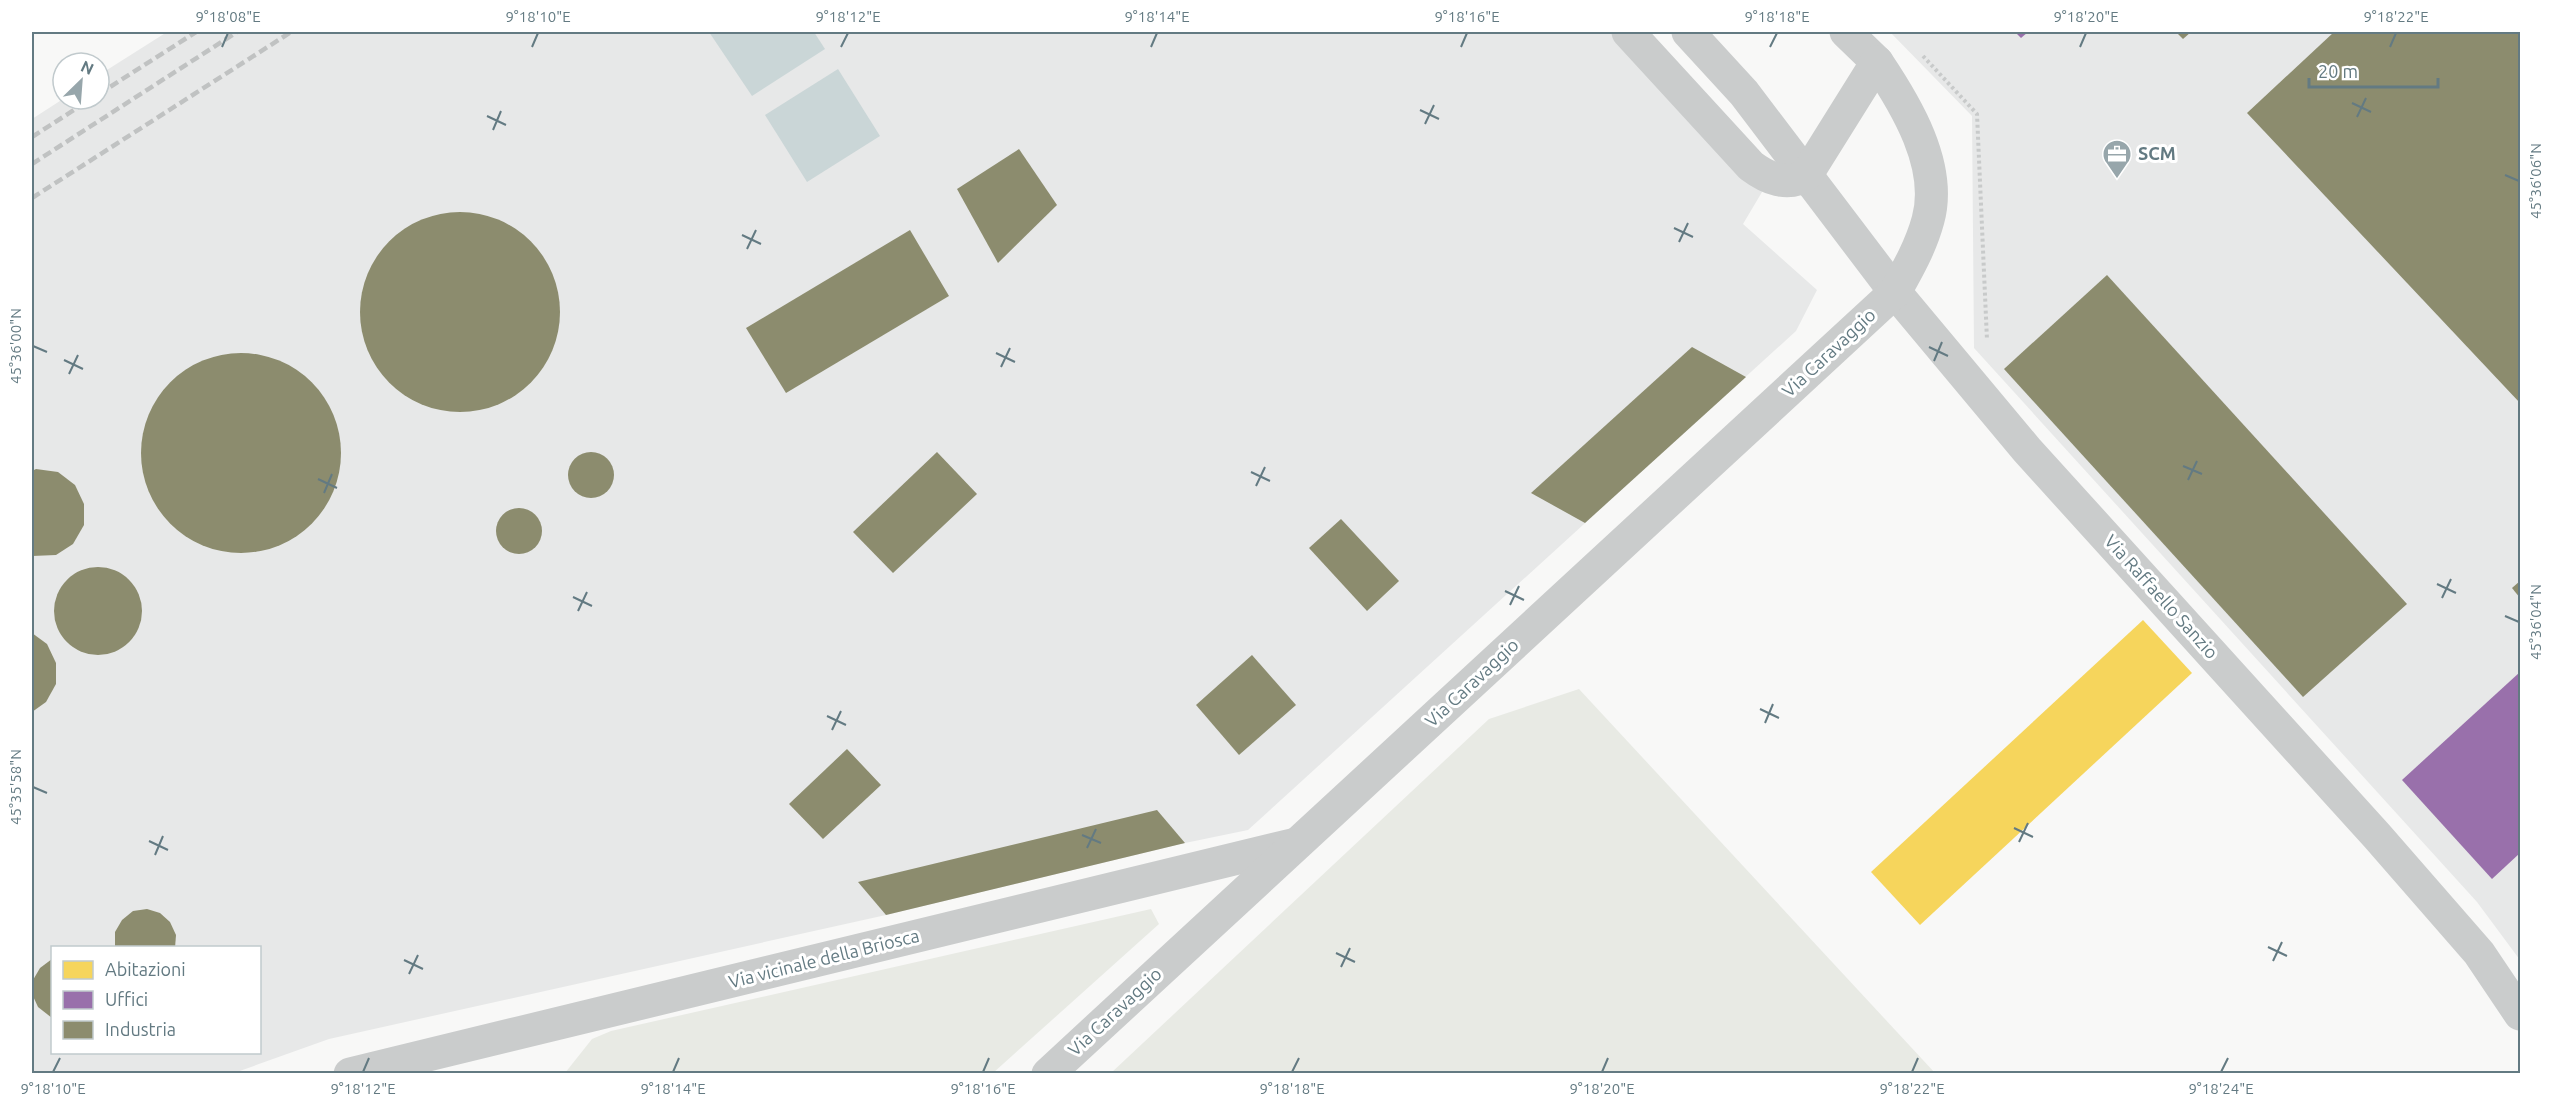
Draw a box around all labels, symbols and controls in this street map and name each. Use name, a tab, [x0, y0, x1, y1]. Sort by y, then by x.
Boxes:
text: 9°18'08"E	[195, 8, 261, 25]
text: 9°18'10"E	[505, 8, 571, 25]
text: 9°18'12"E	[815, 8, 881, 25]
text: 9°18'14"E	[1124, 8, 1190, 25]
text: 9°18'16"E	[1434, 8, 1500, 25]
text: 9°18'18"E	[1744, 8, 1810, 25]
text: 9°18'20"E	[2053, 8, 2119, 25]
text: 9°18'22"E	[2363, 8, 2429, 25]
north arrow	[51, 51, 111, 111]
scale bar	[2309, 51, 2438, 89]
text: N	[78, 57, 97, 78]
text: 20 m	[2318, 61, 2358, 81]
office icon: SCM	[2101, 138, 2133, 180]
place label: SCM	[2138, 143, 2176, 163]
text: 45°36'06"N	[2527, 143, 2544, 219]
street label: Via Caravaggio	[1778, 304, 1879, 400]
text: 45°36'00"N	[7, 308, 24, 384]
street label: Via Raffaello Sanzio	[2101, 530, 2222, 662]
text: 45°36'04"N	[2527, 584, 2544, 660]
street label: Via Caravaggio	[1421, 634, 1522, 730]
text: 45°35'58"N	[7, 749, 24, 825]
street label: Via vicinale della Briosca	[726, 925, 921, 991]
legend	[51, 946, 261, 1054]
text: Abitazioni	[105, 959, 186, 979]
street label: Via Caravaggio	[1064, 963, 1165, 1059]
text: Uffici	[105, 989, 148, 1009]
text: Industria	[105, 1019, 176, 1039]
text: 9°18'10"E	[20, 1080, 86, 1097]
text: 9°18'12"E	[330, 1080, 396, 1097]
text: 9°18'14"E	[640, 1080, 706, 1097]
text: 9°18'16"E	[950, 1080, 1016, 1097]
text: 9°18'18"E	[1259, 1080, 1325, 1097]
text: 9°18'20"E	[1569, 1080, 1635, 1097]
text: 9°18'22"E	[1879, 1080, 1945, 1097]
text: 9°18'24"E	[2188, 1080, 2254, 1097]

